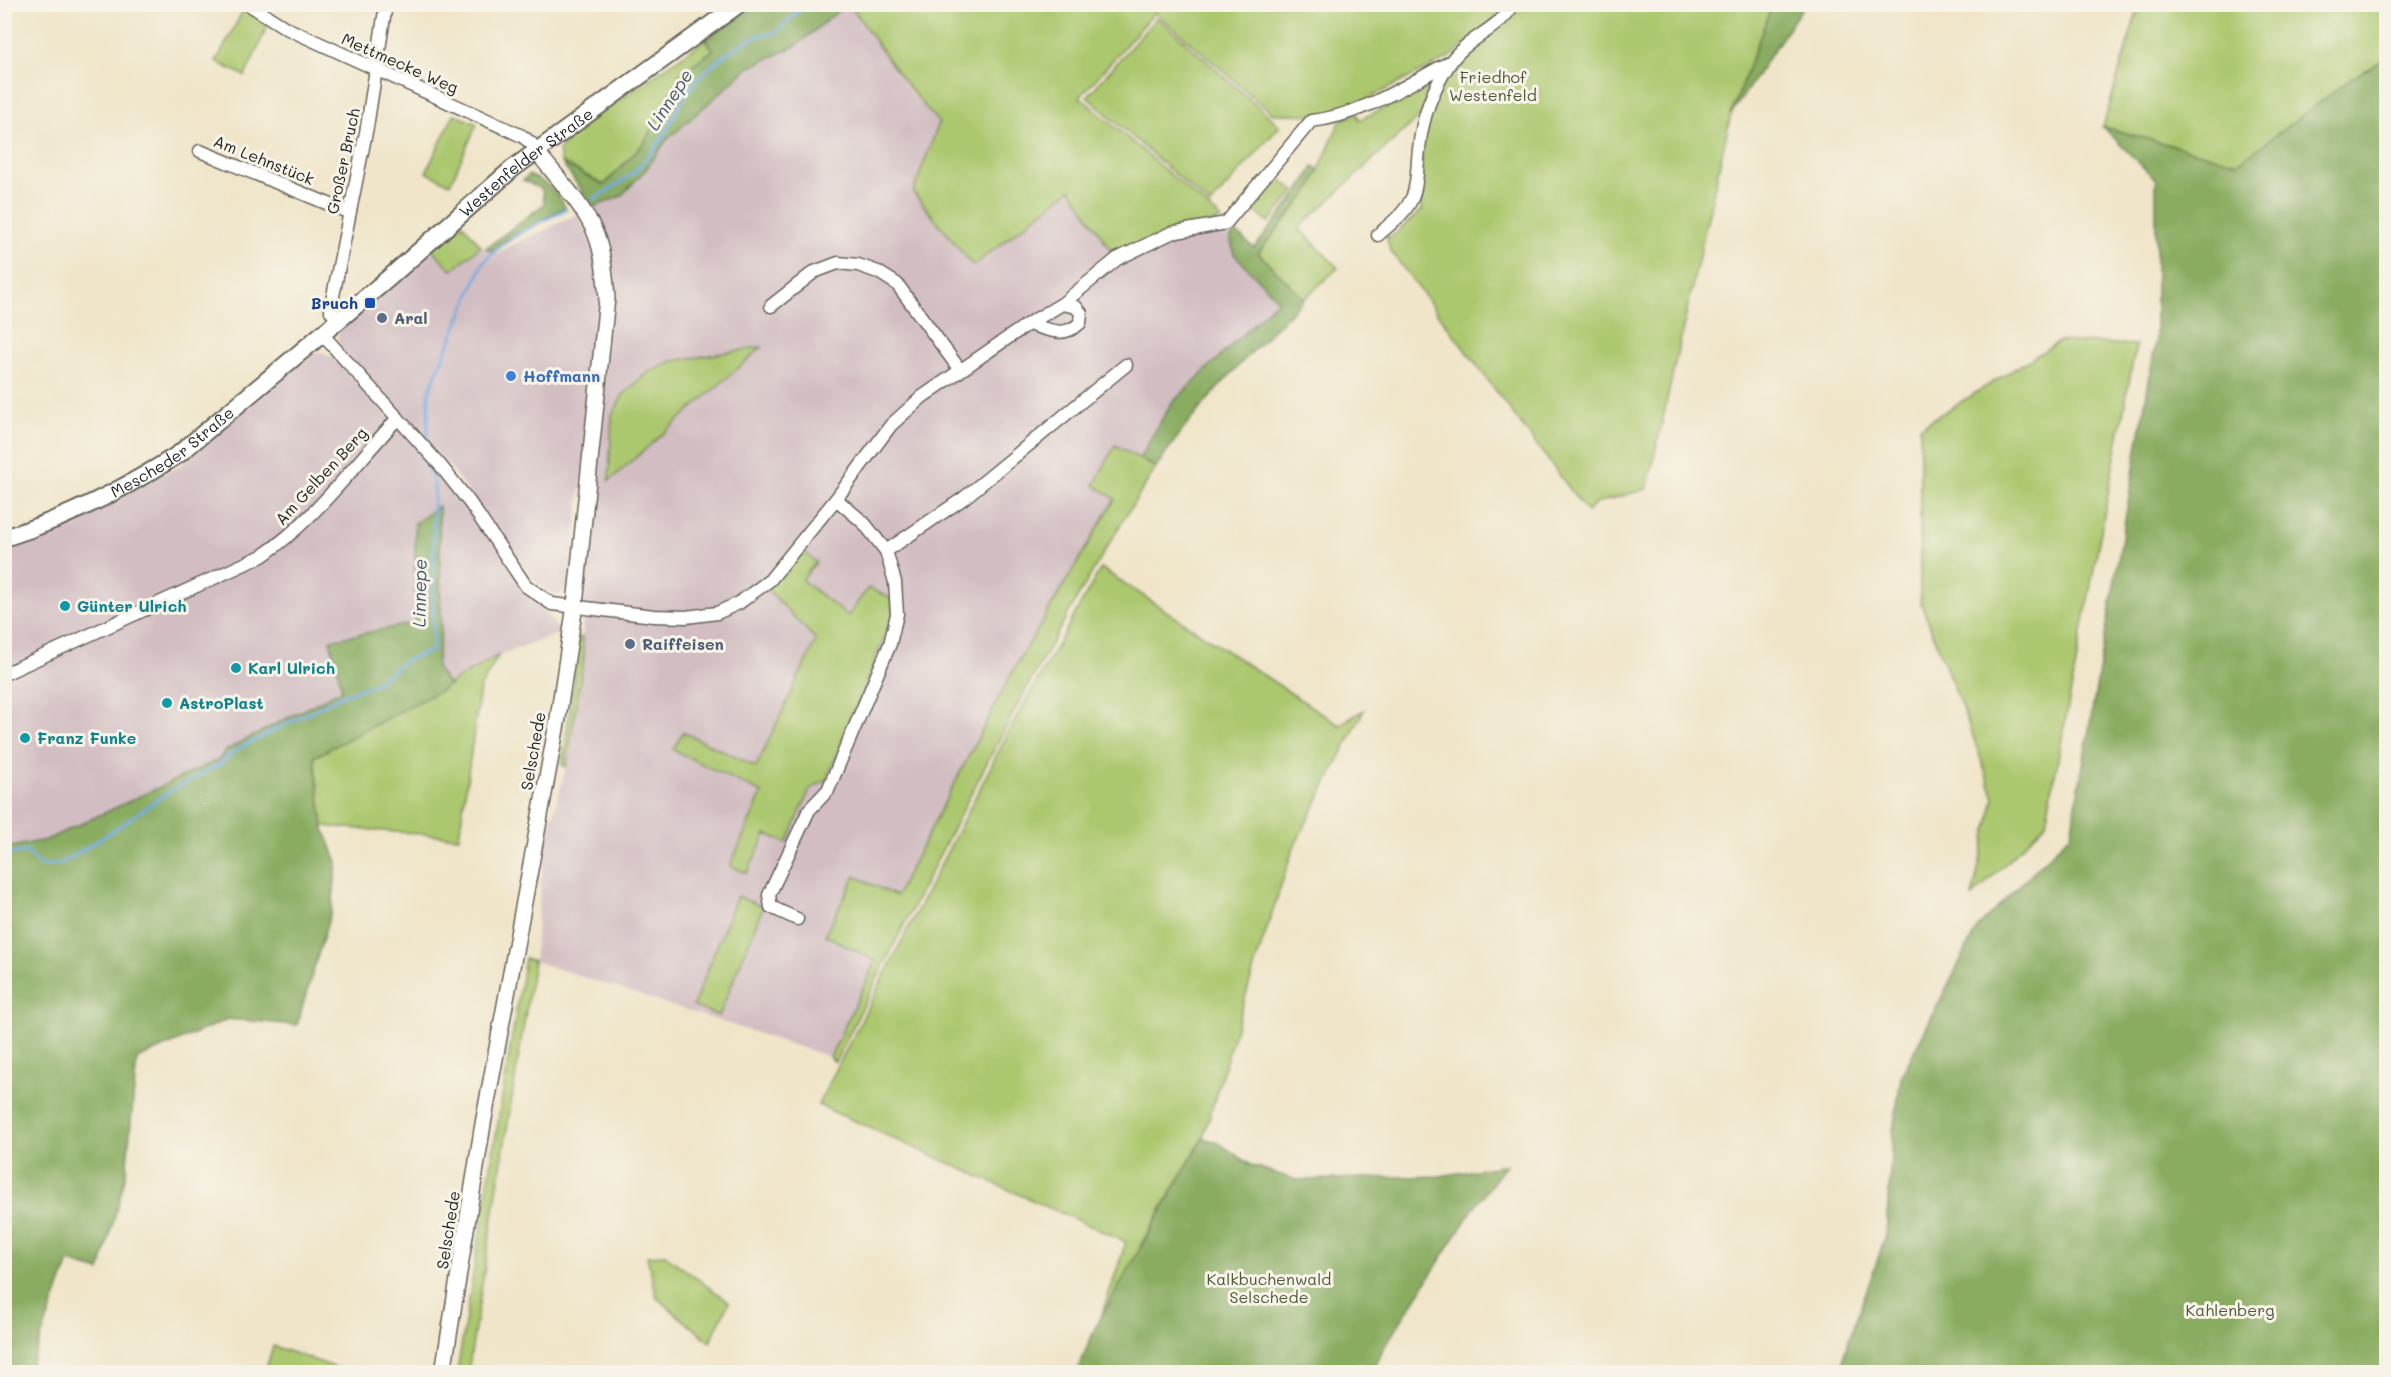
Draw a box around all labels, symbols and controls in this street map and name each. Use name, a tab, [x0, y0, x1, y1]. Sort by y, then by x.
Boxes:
street label: Mettmecke Weg	[339, 27, 462, 98]
water label: Linnepe	[640, 64, 698, 135]
park label: Friedhof Westenfeld	[1449, 66, 1537, 105]
street label: Westenfelder Straße	[454, 103, 597, 221]
street label: Großer Bruch	[321, 106, 364, 216]
street label: Am Lehnstück	[211, 130, 318, 189]
place label: Bruch	[311, 292, 358, 313]
marker: Bruch	[363, 296, 377, 310]
place label: Aral	[394, 307, 428, 328]
marker: Aral	[375, 311, 389, 325]
place label: Hoffmann	[523, 365, 600, 386]
marker: Hoffmann	[504, 369, 518, 383]
street label: Mescheder Straße	[107, 402, 238, 502]
street label: Am Gelben Berg	[270, 422, 371, 529]
water label: Linnepe	[406, 559, 432, 627]
place label: Günter Ulrich	[77, 595, 187, 616]
marker: Günter Ulrich	[58, 599, 72, 613]
place label: Raiffeisen	[642, 633, 724, 654]
marker: Raiffeisen	[623, 637, 637, 651]
place label: Karl Ulrich	[248, 657, 335, 678]
marker: Karl Ulrich	[229, 661, 243, 675]
place label: AstroPlast	[179, 692, 264, 713]
marker: AstroPlast	[160, 696, 174, 710]
street label: Selschede	[515, 710, 550, 792]
place label: Franz Funke	[37, 727, 136, 748]
marker: Franz Funke	[18, 731, 32, 745]
street label: Selschede	[431, 1189, 464, 1271]
park label: Kalkbuchenwald Selschede	[1207, 1268, 1331, 1307]
park label: Kahlenberg	[2186, 1299, 2274, 1320]

